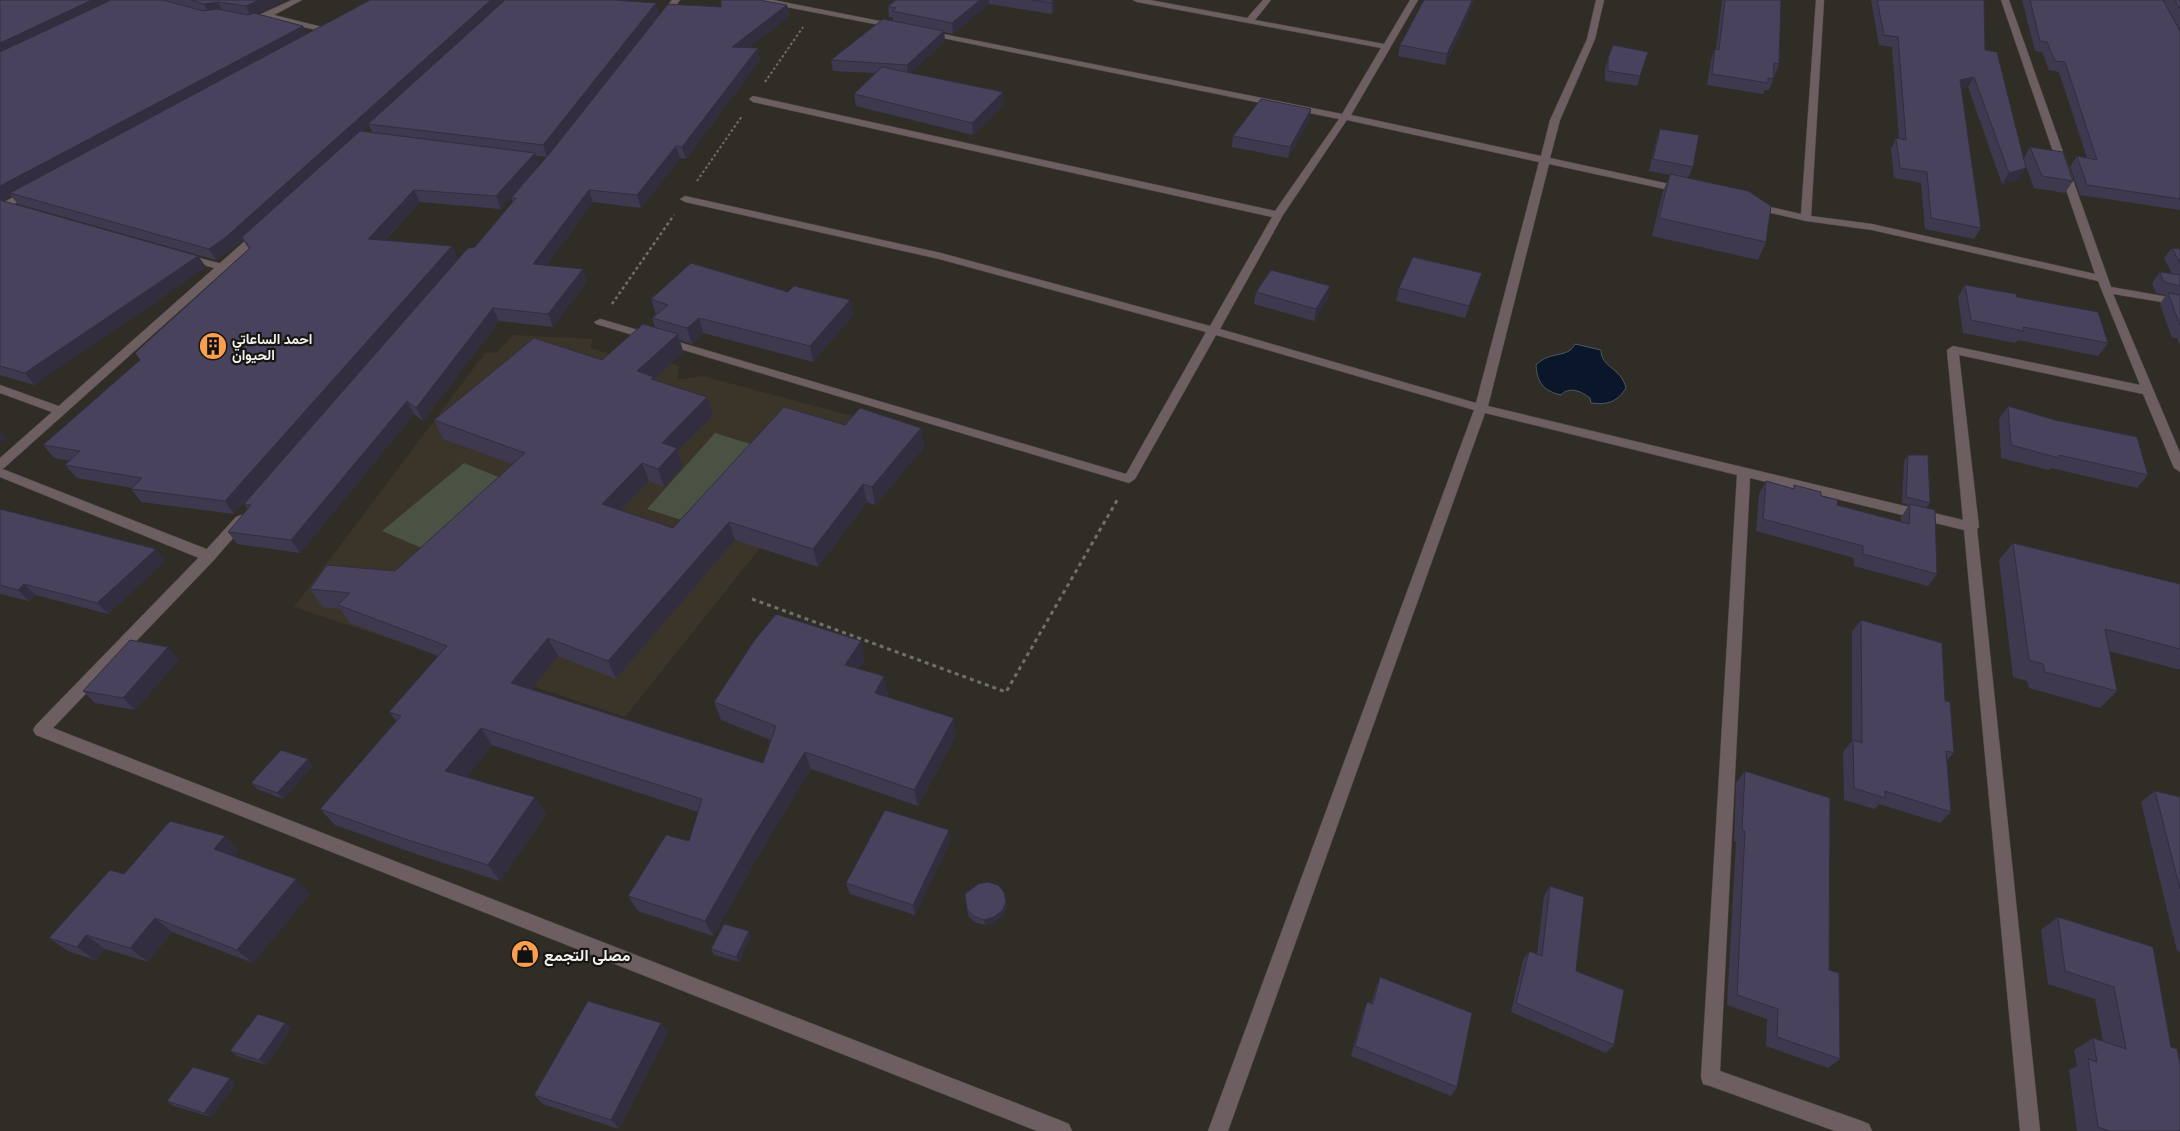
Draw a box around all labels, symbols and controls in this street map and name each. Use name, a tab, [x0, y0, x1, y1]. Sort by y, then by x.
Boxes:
place label: احمد الساعاتي الحيوان	[232, 329, 312, 364]
building icon: احمد الساعاتي الحيوان	[198, 331, 228, 361]
shop icon: مصلى التجمع	[510, 939, 540, 969]
place label: مصلى التجمع	[544, 944, 631, 967]

